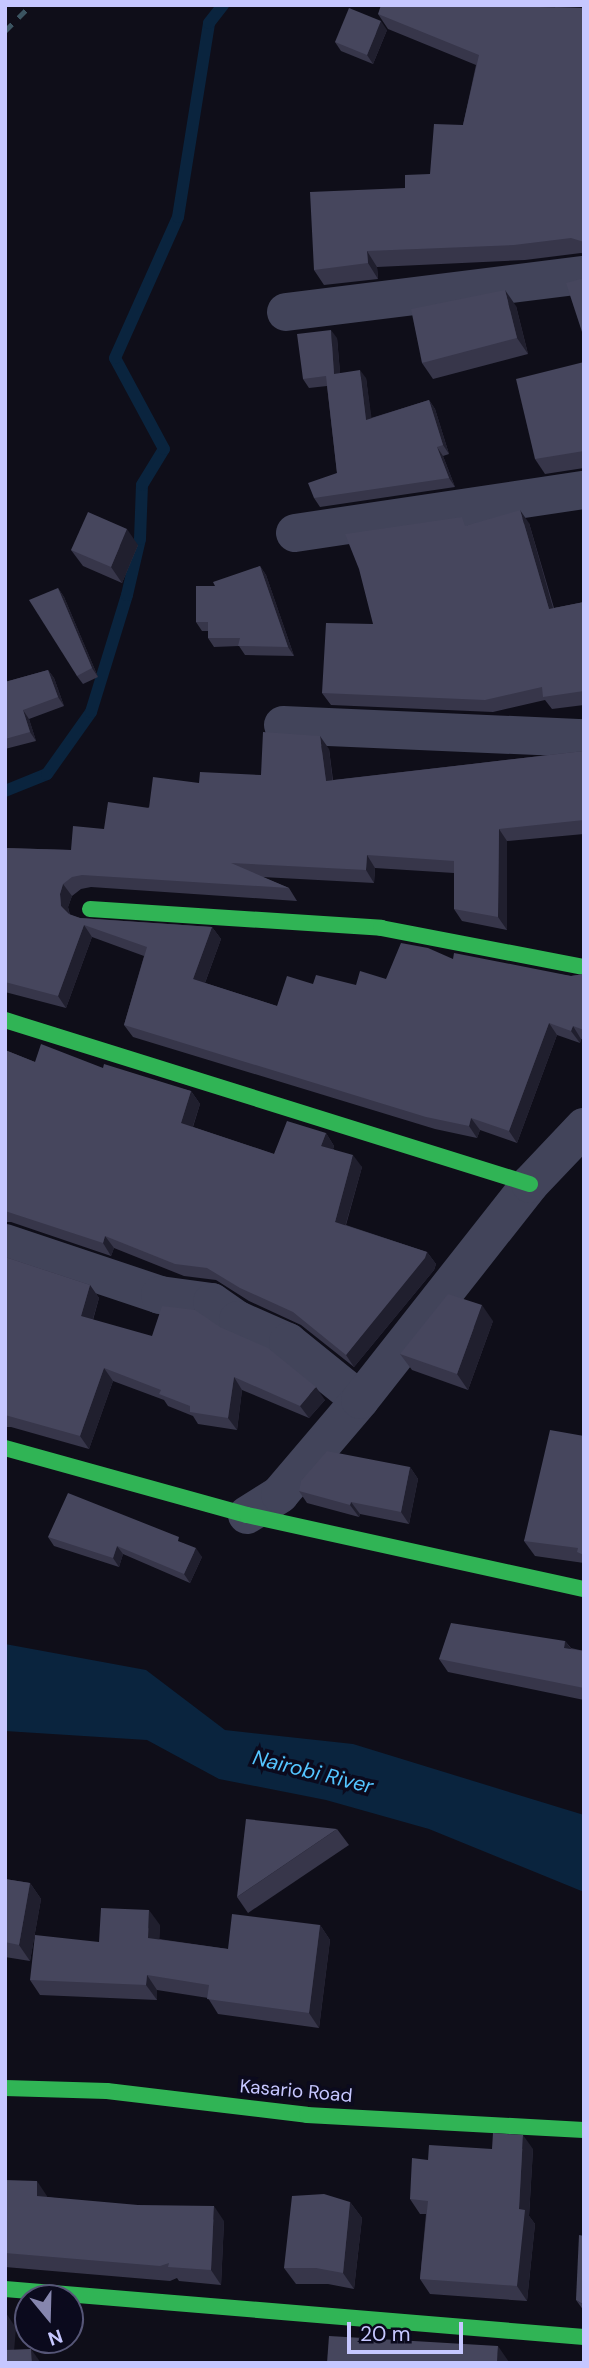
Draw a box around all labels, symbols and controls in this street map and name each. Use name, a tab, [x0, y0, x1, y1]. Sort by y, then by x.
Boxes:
water label: Nairobi River	[250, 1745, 376, 1799]
street label: Kasario Road	[239, 2075, 353, 2107]
north arrow	[14, 2284, 84, 2354]
scale bar	[351, 2308, 466, 2352]
text: 20 m	[360, 2320, 411, 2348]
text: N	[45, 2323, 66, 2352]

